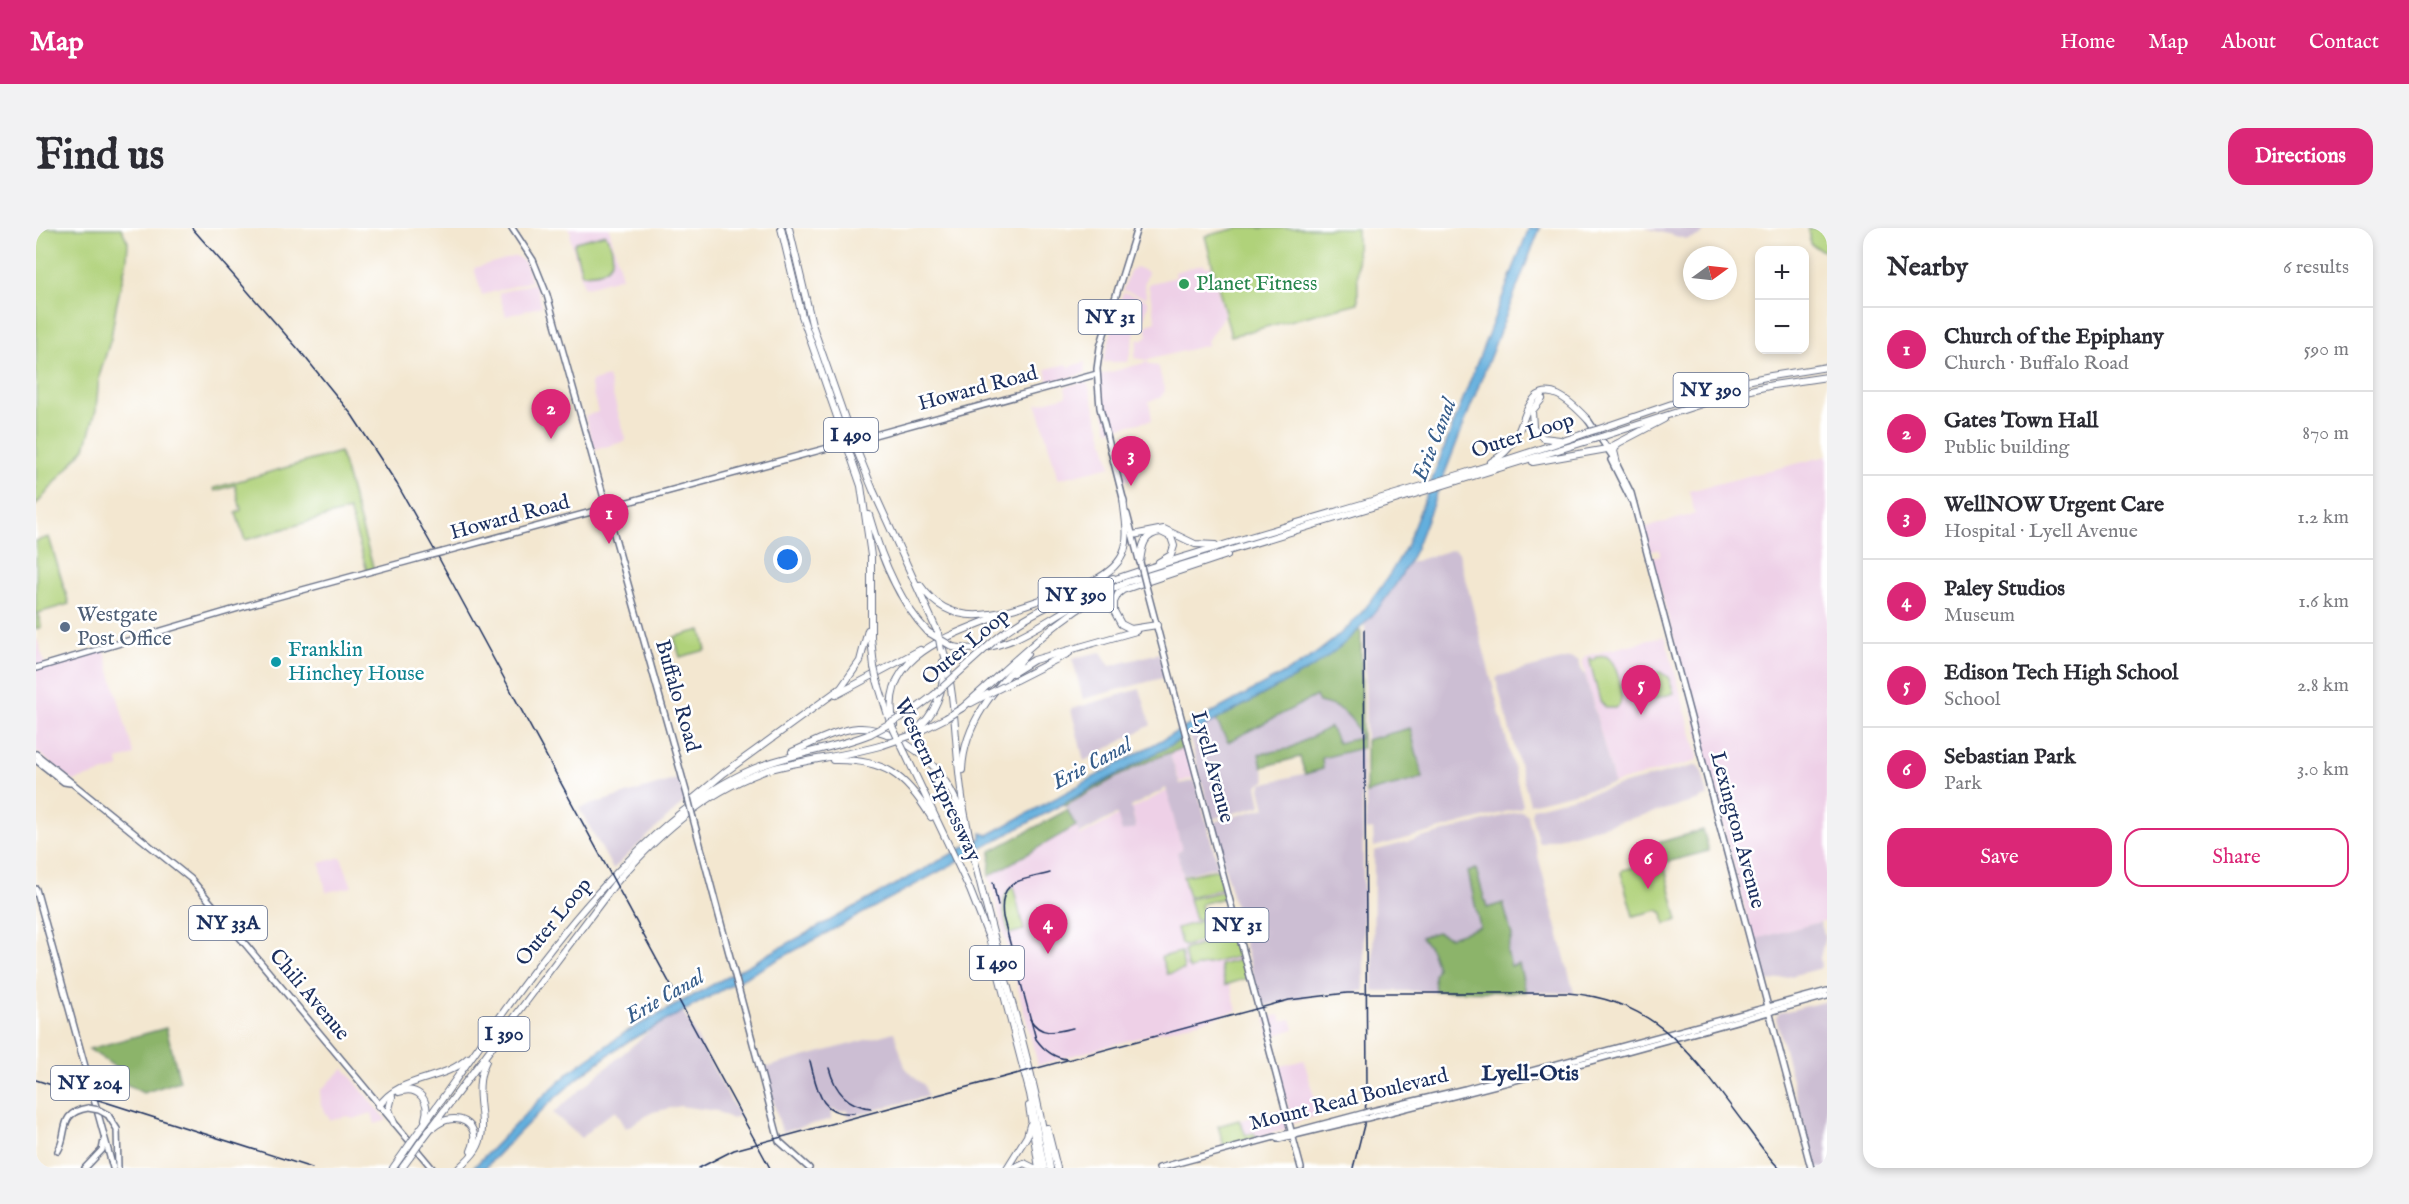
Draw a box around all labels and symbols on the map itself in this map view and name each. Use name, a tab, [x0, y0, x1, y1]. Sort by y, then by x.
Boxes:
north arrow	[1683, 246, 1737, 300]
place label: Planet Fitness	[1196, 271, 1317, 298]
marker: Planet Fitness	[1177, 277, 1191, 291]
road number: NY 31	[1078, 300, 1142, 334]
street label: Howard Road	[915, 360, 1041, 418]
road number: NY 390	[1674, 373, 1748, 407]
pin: 2	[532, 390, 570, 439]
water label: Erie Canal	[1406, 393, 1464, 486]
street label: Outer Loop	[1468, 407, 1578, 465]
road number: I 490	[824, 418, 878, 452]
pin: 3	[1112, 436, 1150, 486]
street label: Howard Road	[447, 489, 573, 547]
pin: 1	[590, 494, 628, 544]
your location	[773, 545, 802, 574]
road number: NY 390	[1038, 578, 1114, 612]
place label: Westgate Post Office	[77, 602, 172, 653]
street label: Outer Loop	[916, 602, 1016, 692]
marker: Westgate Post Office	[58, 620, 72, 634]
place label: Franklin Hinchey House	[288, 637, 425, 688]
street label: Buffalo Road	[648, 637, 706, 756]
marker: Franklin Hinchey House	[269, 655, 283, 669]
pin: 5	[1622, 666, 1660, 715]
street label: Western Expressway	[887, 694, 987, 867]
street label: Lyell Avenue	[1184, 708, 1240, 826]
water label: Erie Canal	[1046, 730, 1138, 797]
street label: Lexington Avenue	[1703, 748, 1771, 912]
pin: 6	[1628, 840, 1668, 889]
street label: Outer Loop	[510, 872, 598, 972]
pin: 4	[1028, 904, 1068, 954]
road number: NY 33A	[189, 906, 267, 940]
road number: NY 31	[1206, 908, 1268, 942]
street label: Chili Avenue	[263, 943, 356, 1047]
road number: I 490	[970, 946, 1024, 980]
water label: Erie Canal	[620, 962, 711, 1031]
road number: I 390	[478, 1017, 530, 1051]
district label: Lyell-Otis	[1481, 1060, 1579, 1088]
street label: Mount Read Boulevard	[1247, 1062, 1452, 1138]
road number: NY 204	[51, 1066, 129, 1100]

